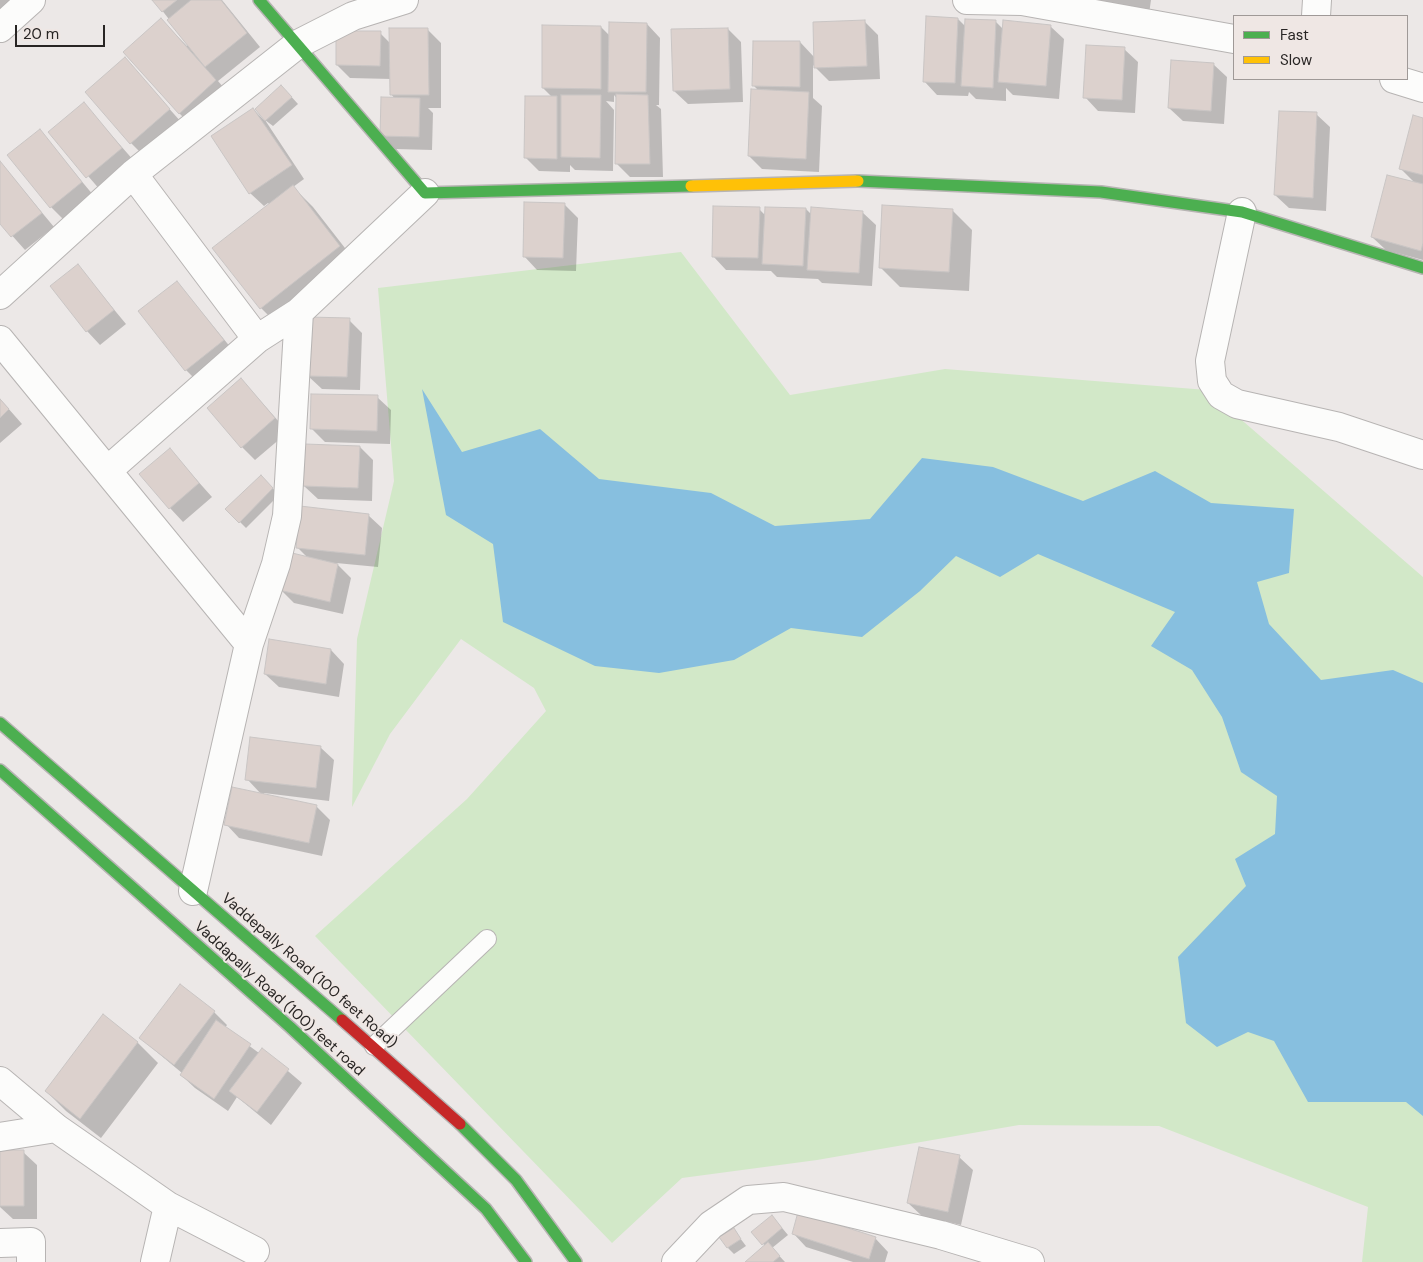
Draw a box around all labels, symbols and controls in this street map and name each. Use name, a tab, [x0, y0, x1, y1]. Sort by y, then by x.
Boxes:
scale bar	[18, 15, 108, 47]
legend	[1233, 15, 1408, 80]
text: 20 m	[23, 24, 59, 44]
text: Fast	[1280, 25, 1309, 45]
text: Slow	[1280, 50, 1312, 70]
street label: Vaddepally Road (100 feet Road)	[217, 890, 401, 1052]
street label: Vaddapally Road (100) feet road	[190, 918, 368, 1080]

